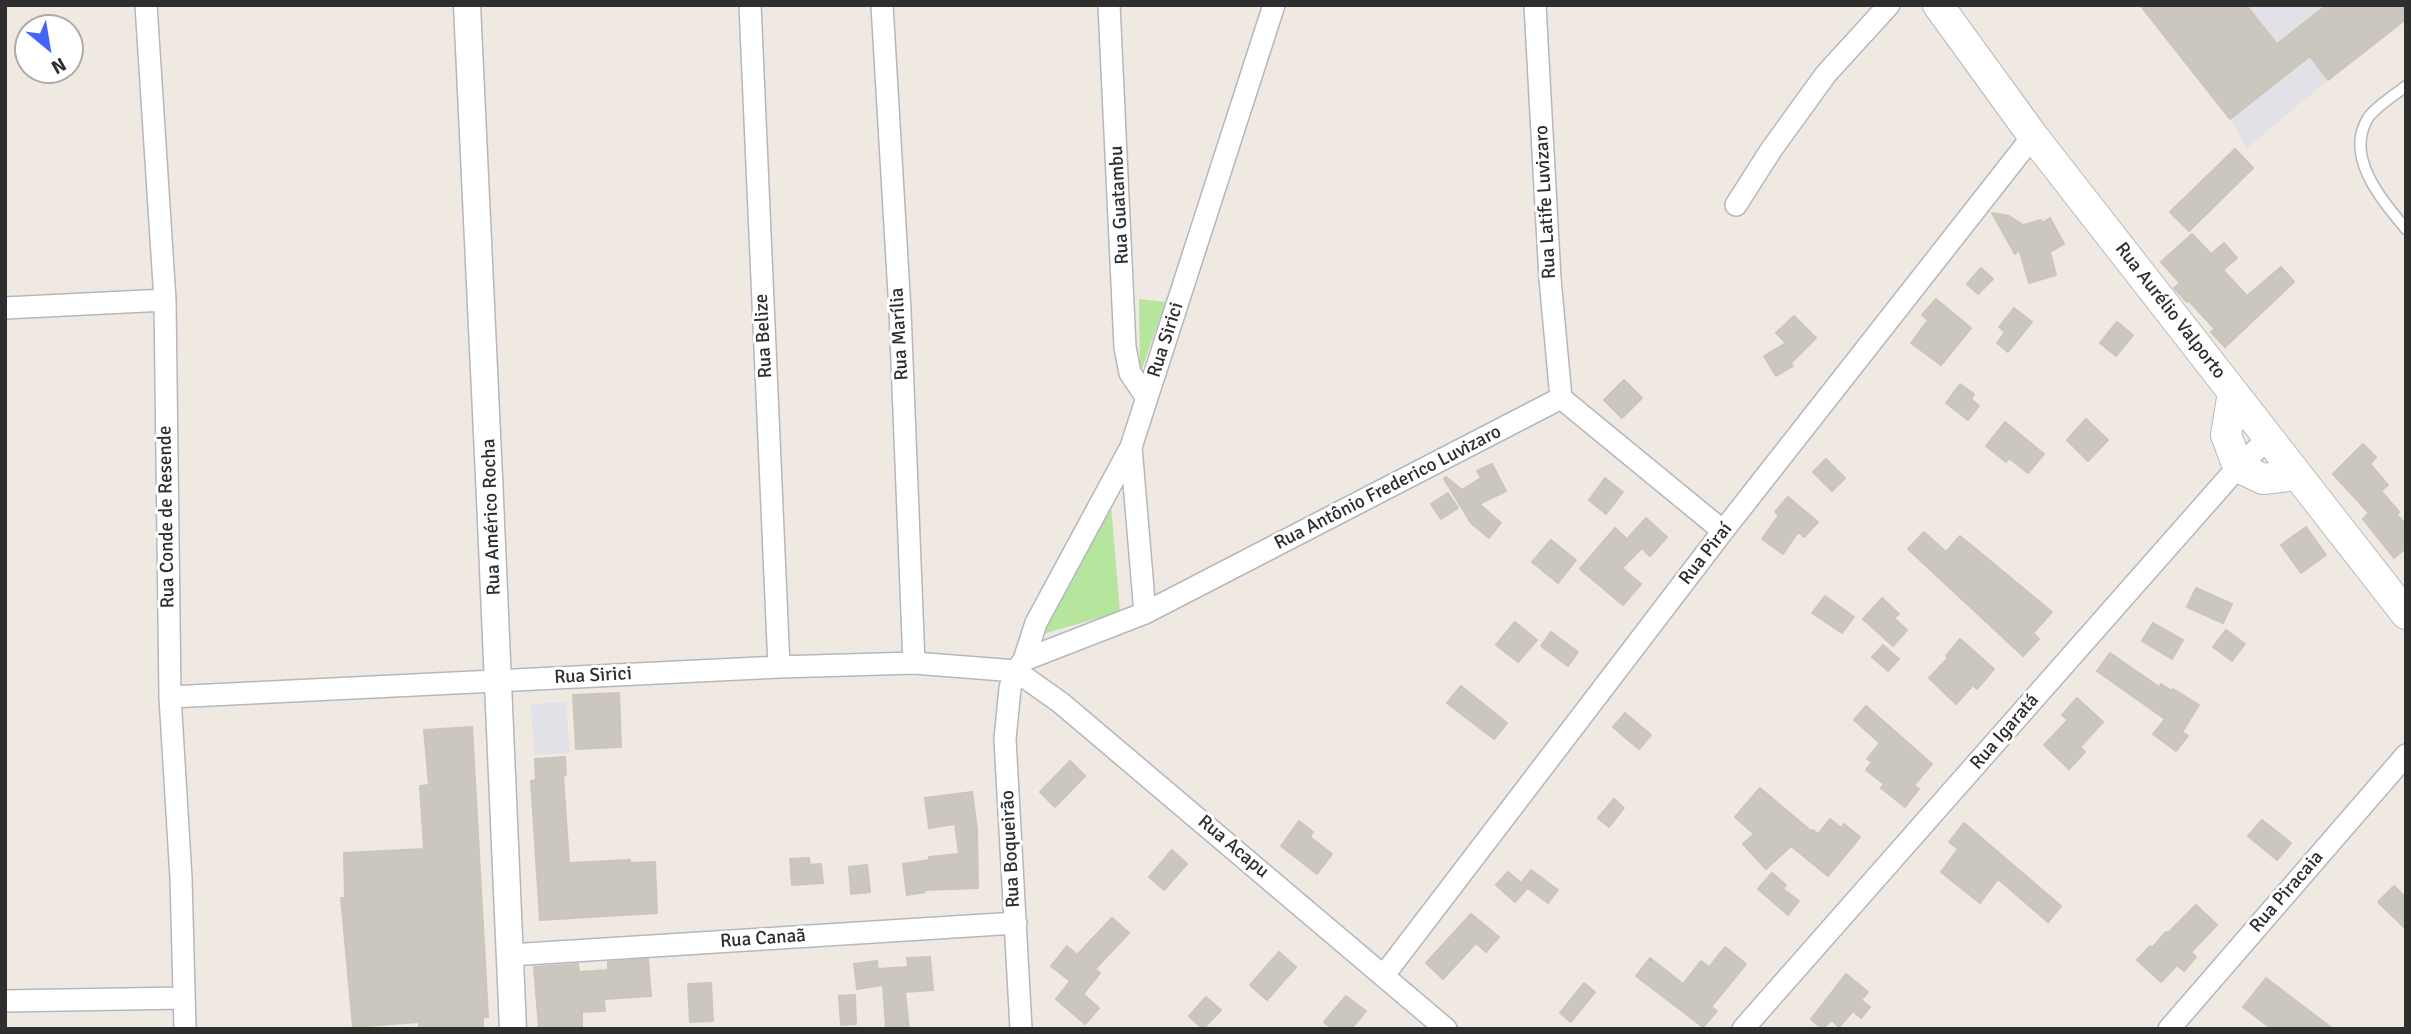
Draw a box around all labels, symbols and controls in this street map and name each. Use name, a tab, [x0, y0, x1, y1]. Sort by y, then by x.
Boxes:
north arrow	[14, 14, 84, 84]
text: N	[47, 52, 70, 79]
street label: Rua Latife Luvizaro	[1531, 124, 1561, 280]
street label: Rua Guatambu	[1105, 145, 1135, 265]
street label: Rua Aurélio Valporto	[2110, 238, 2230, 384]
street label: Rua Marília	[886, 287, 914, 381]
street label: Rua Belize	[750, 293, 778, 379]
street label: Rua Sirici	[1143, 300, 1189, 380]
street label: Rua Antônio Frederico Luvizaro	[1271, 421, 1505, 555]
street label: Rua Conde de Resende	[154, 425, 180, 609]
street label: Rua Américo Rocha	[478, 438, 506, 596]
street label: Rua Piraí	[1675, 518, 1737, 590]
street label: Rua Sirici	[554, 663, 632, 689]
street label: Rua Igaratá	[1966, 689, 2044, 775]
street label: Rua Boqueirão	[997, 790, 1025, 908]
street label: Rua Acapu	[1193, 811, 1273, 883]
street label: Rua Piracaia	[2245, 846, 2329, 938]
street label: Rua Canaã	[719, 925, 807, 953]

